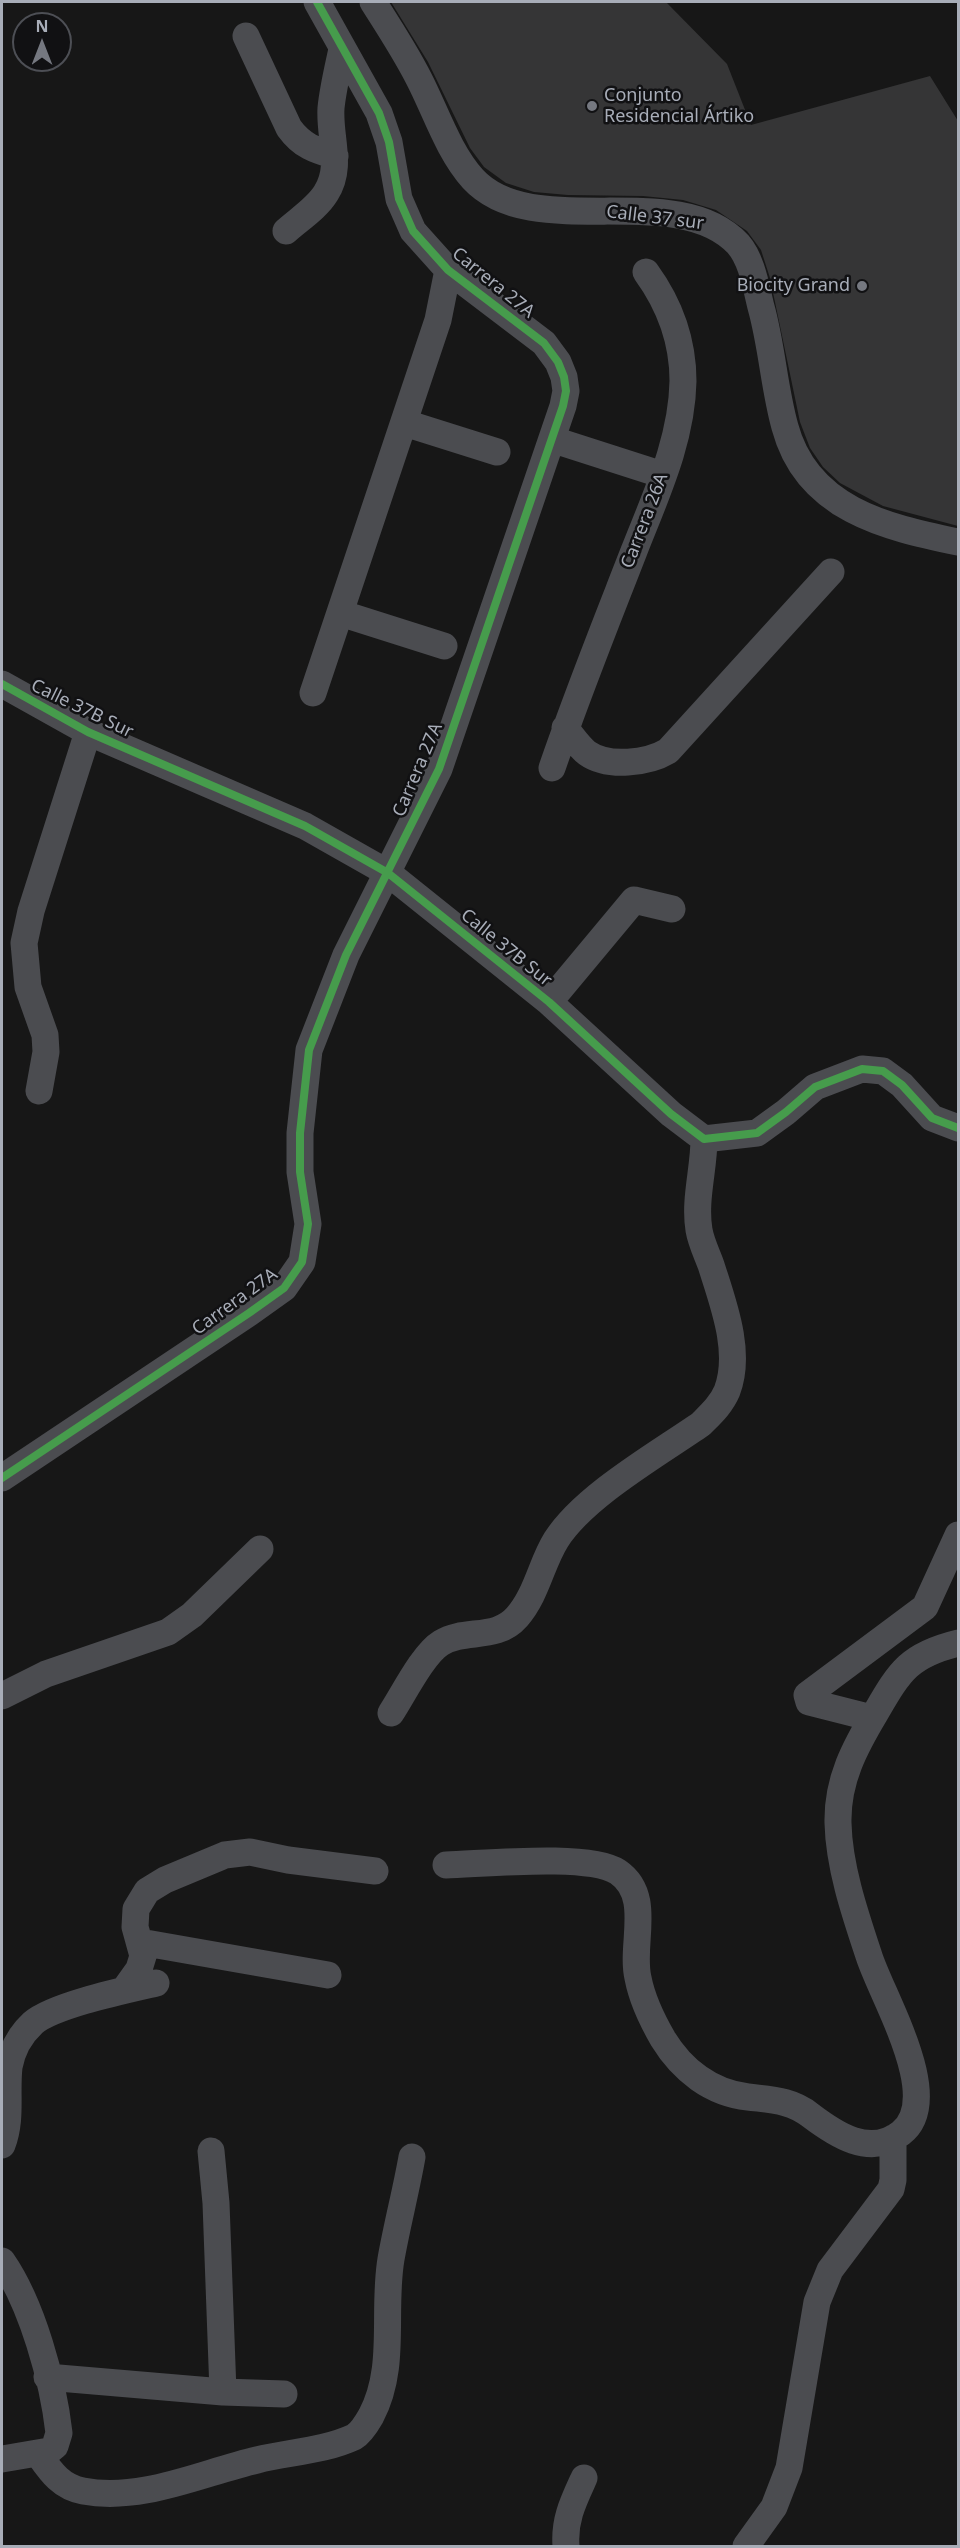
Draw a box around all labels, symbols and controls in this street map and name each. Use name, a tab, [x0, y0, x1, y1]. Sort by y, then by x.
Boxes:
north arrow	[12, 12, 72, 72]
text: N	[35, 15, 49, 37]
place label: Conjunto Residencial Ártiko	[604, 85, 754, 128]
marker: Conjunto Residencial Ártiko	[585, 99, 599, 113]
street label: Calle 37 sur	[605, 201, 705, 235]
street label: Carrera 27A	[447, 243, 539, 323]
place label: Biocity Grand	[737, 275, 850, 297]
marker: Biocity Grand	[855, 279, 869, 293]
street label: Carrera 26A	[617, 470, 673, 572]
street label: Calle 37B Sur	[27, 675, 137, 743]
street label: Carrera 27A	[389, 720, 447, 820]
street label: Calle 37B Sur	[456, 905, 556, 991]
street label: Carrera 27A	[188, 1264, 282, 1340]

